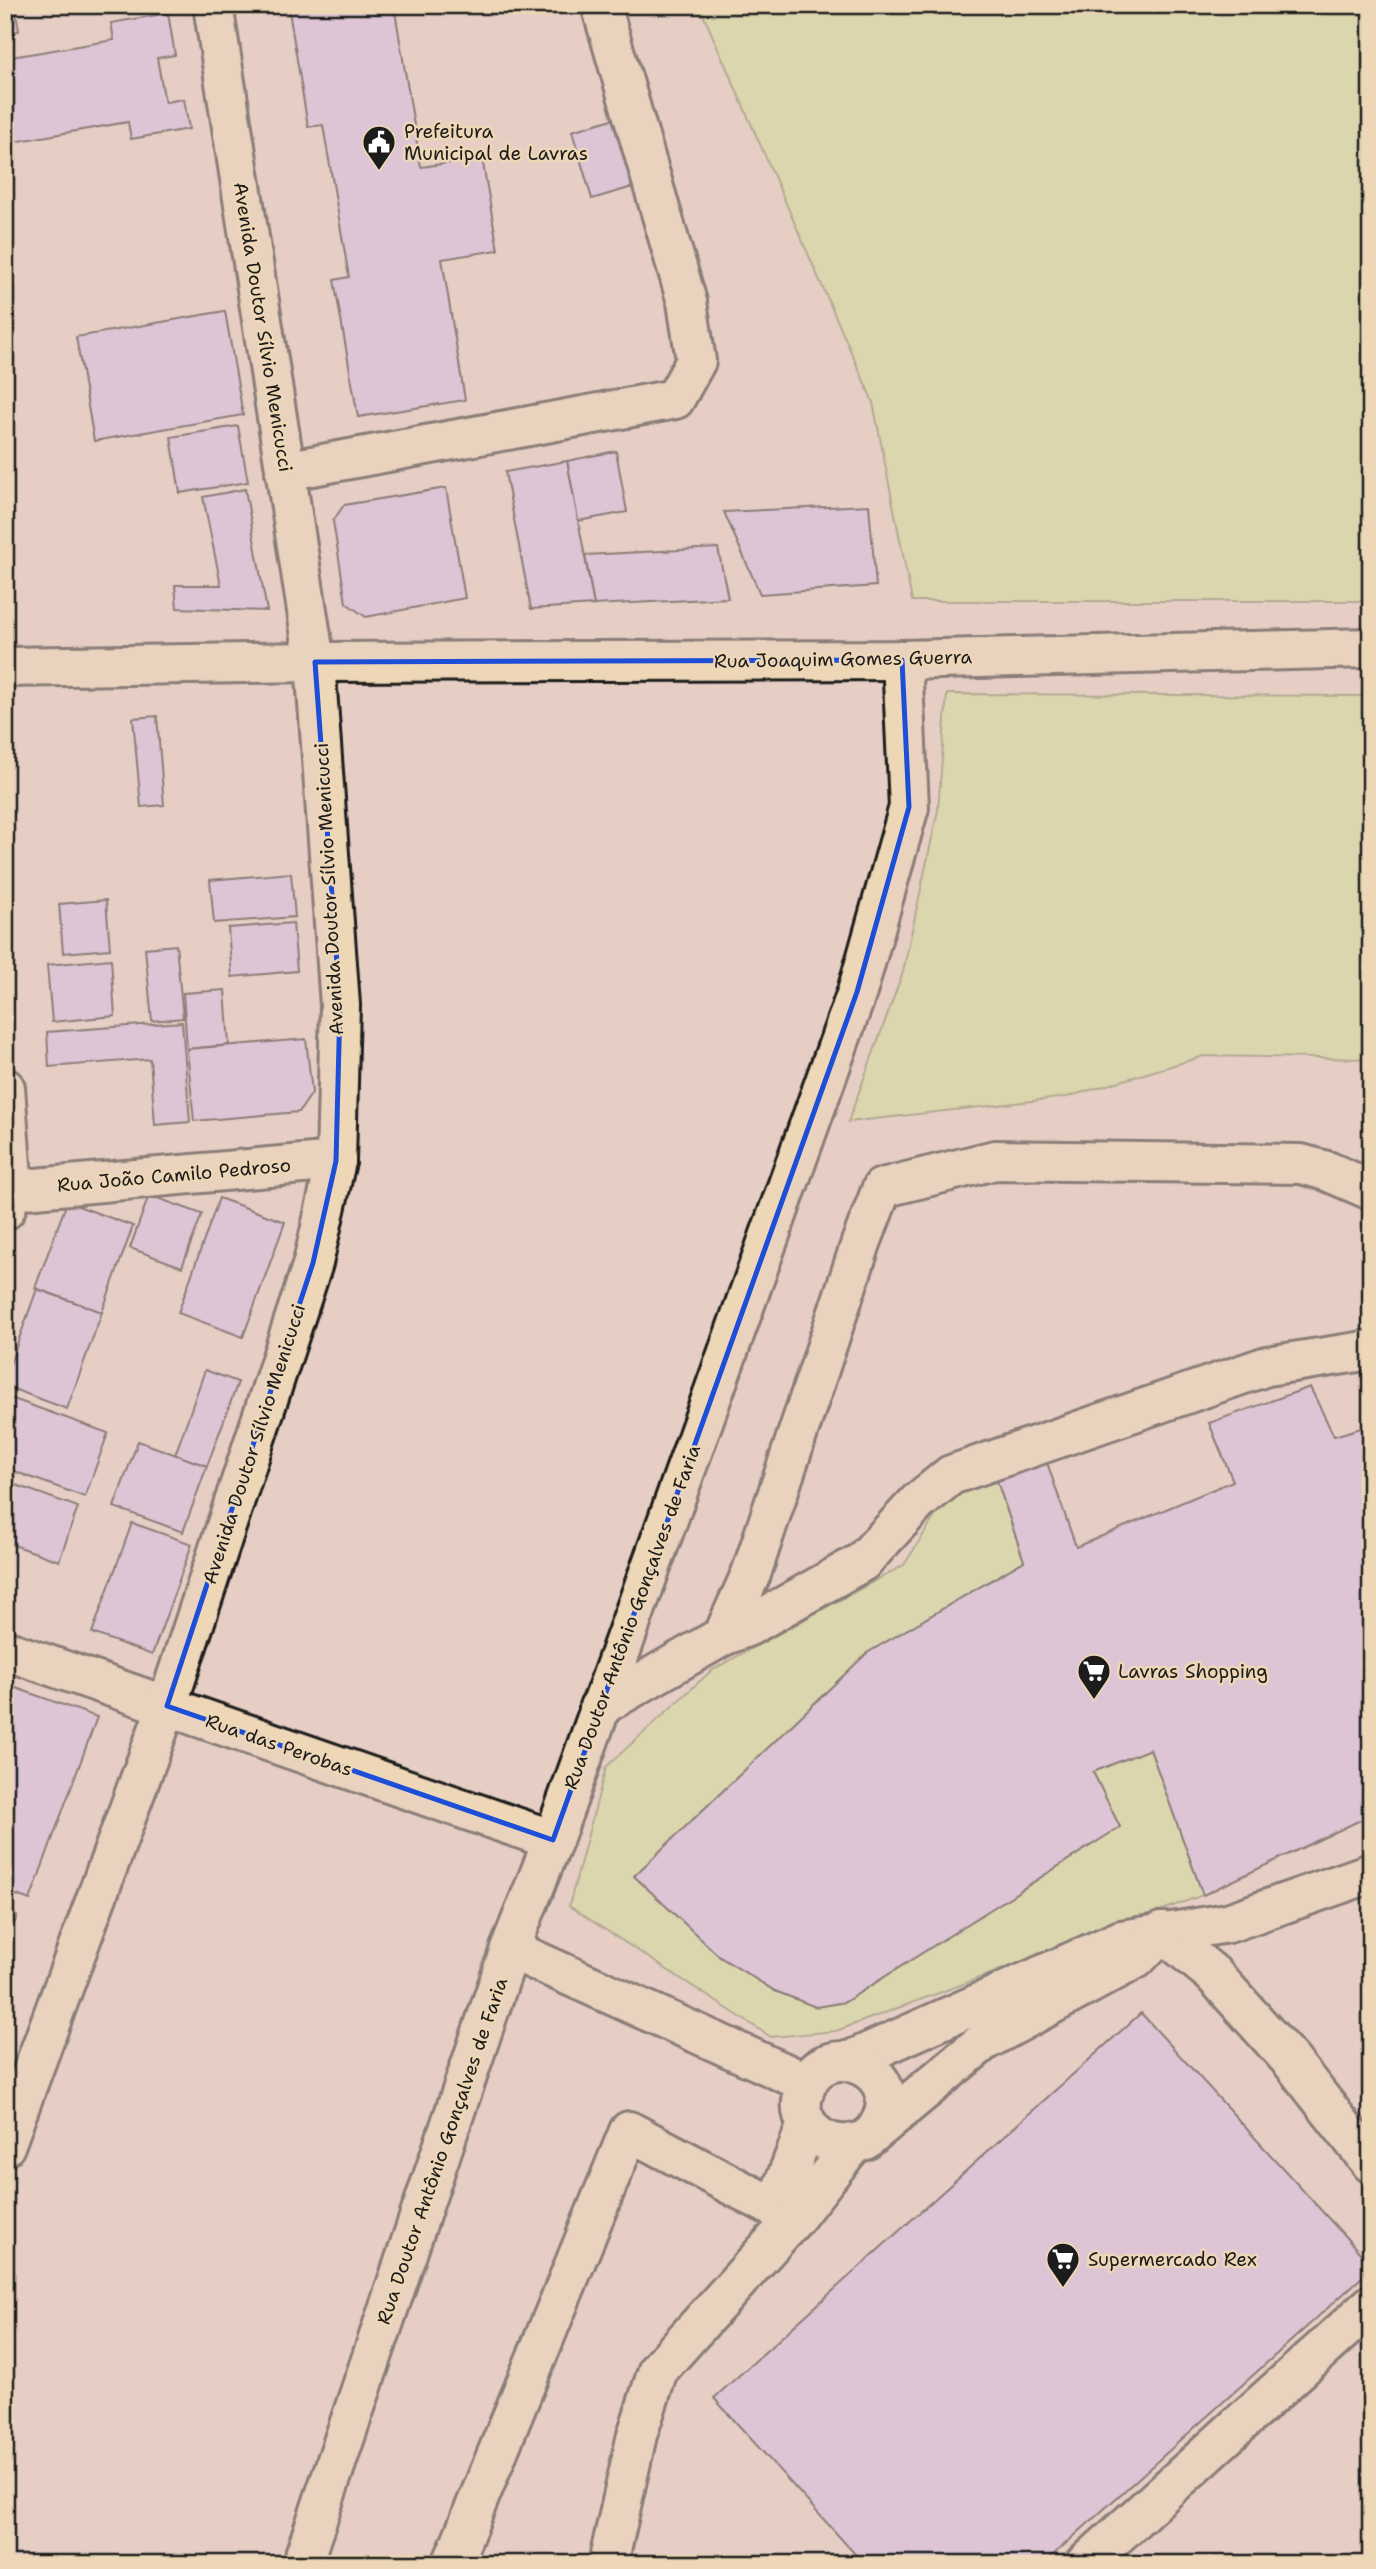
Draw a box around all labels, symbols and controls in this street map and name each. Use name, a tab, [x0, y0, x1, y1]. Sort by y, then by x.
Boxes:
place label: Prefeitura Municipal de Lavras	[404, 119, 588, 166]
public building icon: Prefeitura Municipal de Lavras	[360, 123, 398, 172]
street label: Avenida Doutor Sílvio Menicucci	[228, 180, 298, 474]
street label: Rua Joaquim Gomes Guerra	[714, 644, 972, 674]
street label: Avenida Doutor Sílvio Menicucci	[309, 742, 349, 1036]
street label: Rua João Camilo Pedroso	[56, 1152, 292, 1198]
street label: Avenida Doutor Sílvio Menicucci	[197, 1301, 311, 1587]
street label: Rua Doutor Antônio Gonçalves de Faria	[558, 1441, 706, 1793]
supermarket icon: Lavras Shopping	[1075, 1652, 1113, 1701]
place label: Lavras Shopping	[1118, 1659, 1268, 1684]
street label: Rua das Perobas	[202, 1708, 356, 1782]
street label: Rua Doutor Antônio Gonçalves de Faria	[371, 1974, 513, 2328]
supermarket icon: Supermercado Rex	[1044, 2240, 1082, 2289]
place label: Supermercado Rex	[1088, 2247, 1257, 2272]

